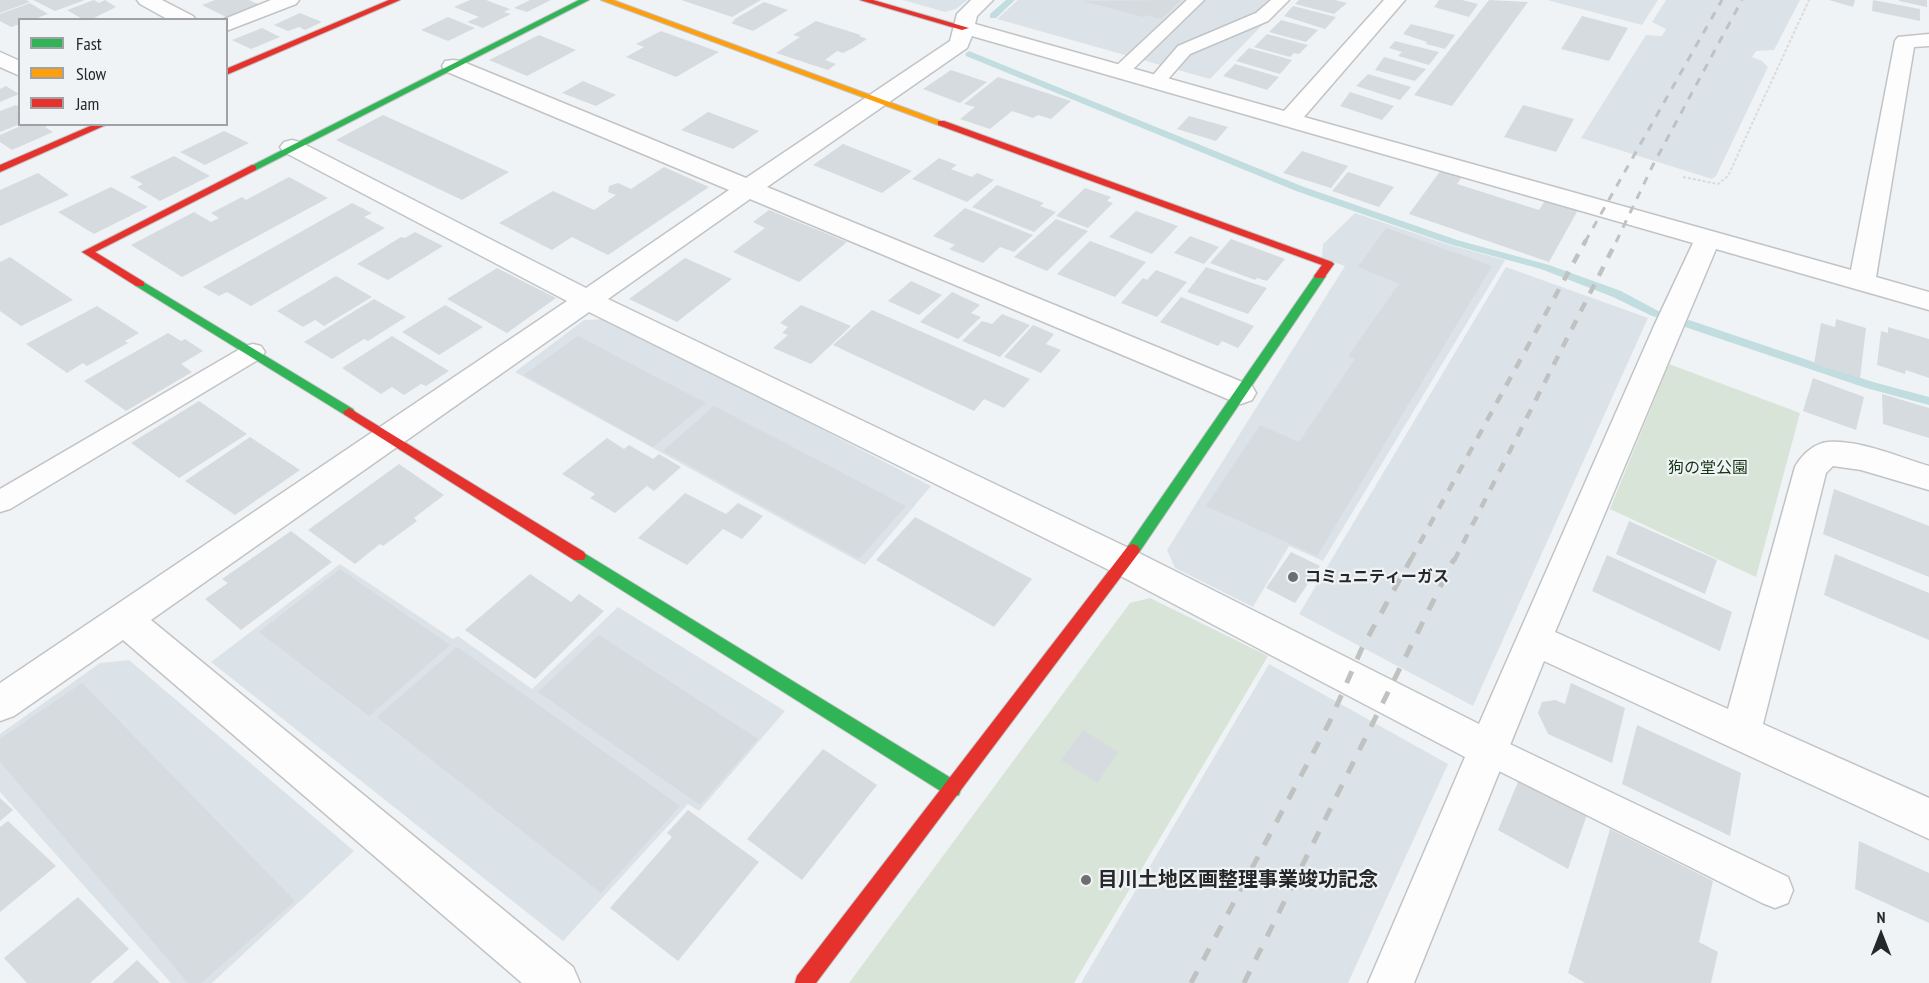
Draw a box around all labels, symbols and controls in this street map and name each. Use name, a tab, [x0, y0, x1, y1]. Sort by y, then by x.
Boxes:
legend	[18, 18, 228, 126]
text: Fast	[76, 32, 102, 55]
text: Slow	[76, 62, 106, 85]
text: Jam	[76, 92, 99, 115]
park label: 狗の堂公園	[1668, 458, 1748, 478]
place label: コミュニティーガス	[1305, 567, 1449, 587]
marker: コミュニティーガス	[1286, 570, 1300, 584]
place label: 目川土地区画整理事業竣功記念	[1098, 868, 1378, 892]
marker: 目川土地区画整理事業竣功記念	[1079, 873, 1093, 887]
north arrow	[1851, 905, 1911, 965]
text: N	[1877, 907, 1885, 927]

